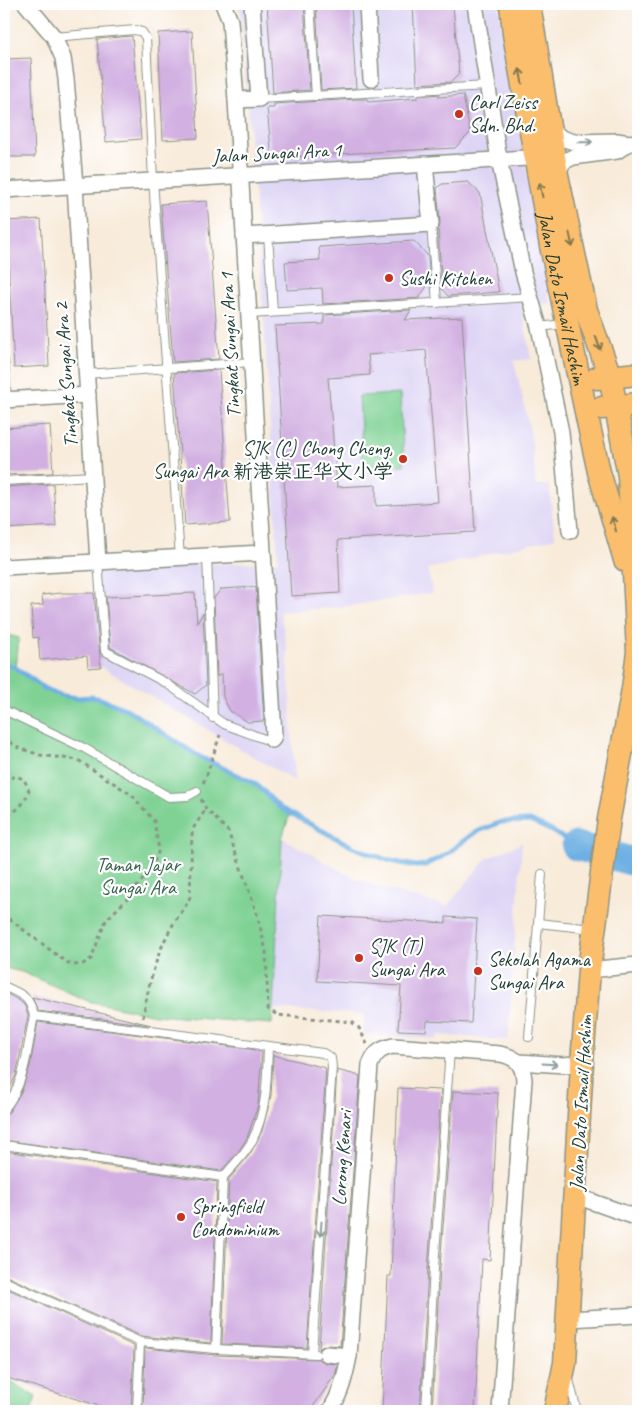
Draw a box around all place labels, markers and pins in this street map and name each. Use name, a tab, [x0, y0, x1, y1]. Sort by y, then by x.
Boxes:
place label: Carl Zeiss Sdn. Bhd.	[469, 90, 539, 138]
marker: Carl Zeiss Sdn. Bhd.	[453, 108, 465, 120]
place label: Sushi Kitchen	[399, 266, 493, 291]
marker: Sushi Kitchen	[383, 272, 395, 284]
place label: SJK (C) Chong Cheng, Sungai Ara 新港崇正华文小学	[153, 436, 393, 484]
marker: SJK (C) Chong Cheng, Sungai Ara 新港崇正华文小学	[397, 453, 409, 465]
place label: SJK (T) Sungai Ara	[369, 934, 446, 982]
place label: Sekolah Agama Sungai Ara	[488, 947, 592, 995]
marker: SJK (T) Sungai Ara	[353, 952, 365, 964]
marker: Sekolah Agama Sungai Ara	[472, 965, 484, 977]
place label: Springfield Condominium	[191, 1194, 280, 1242]
marker: Springfield Condominium	[175, 1211, 187, 1223]

